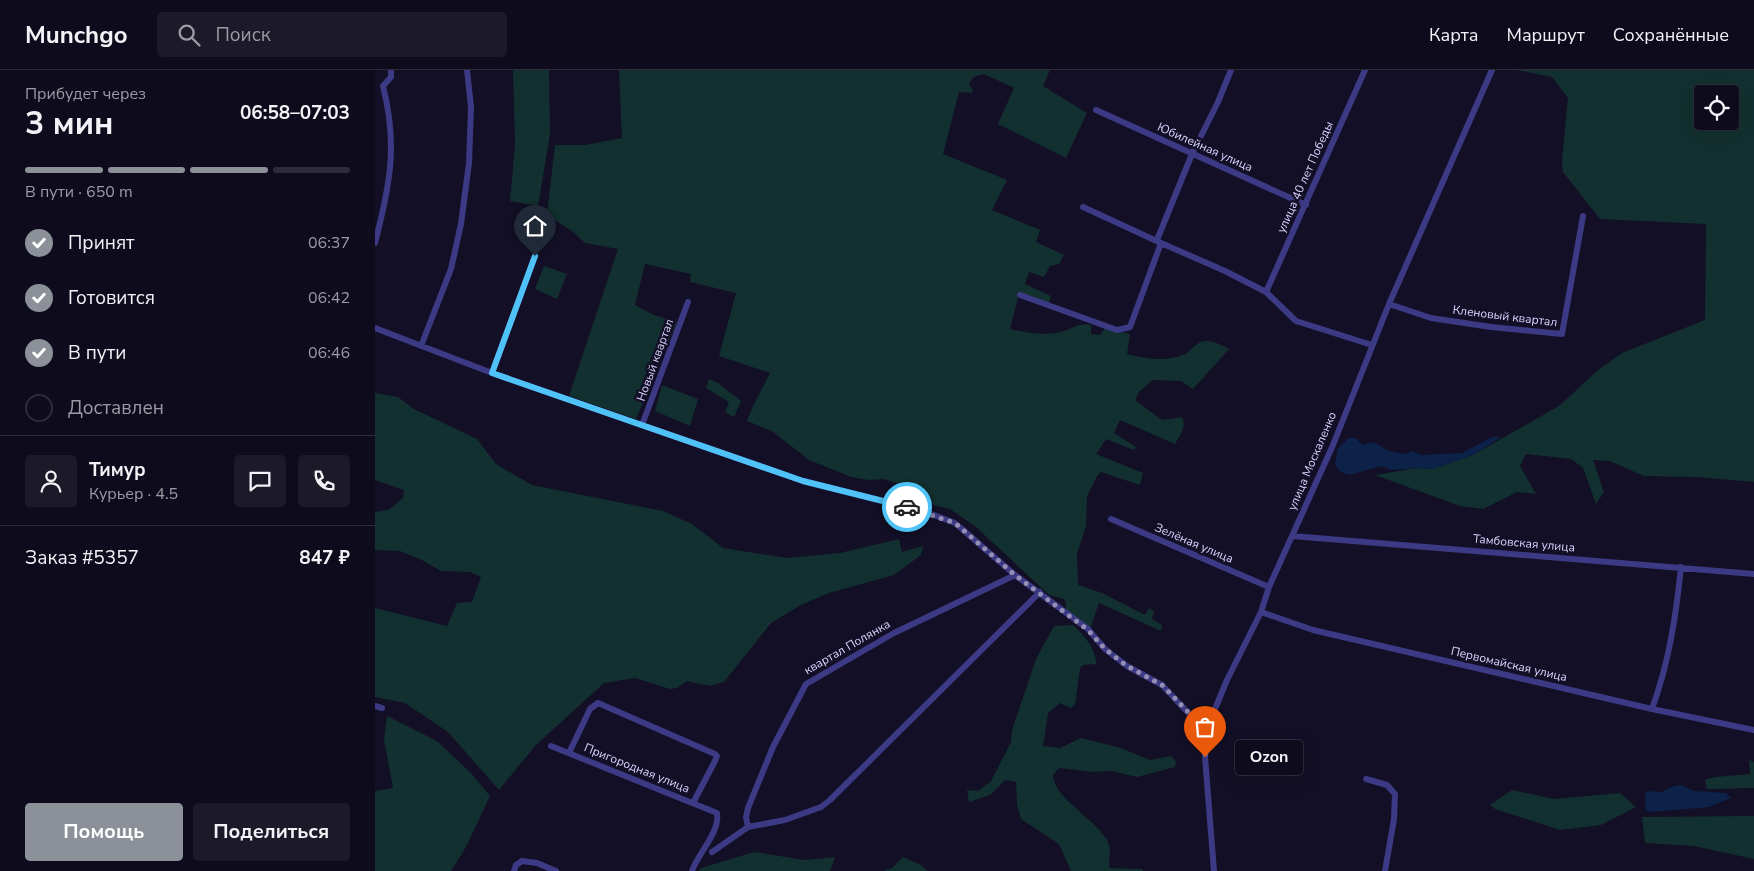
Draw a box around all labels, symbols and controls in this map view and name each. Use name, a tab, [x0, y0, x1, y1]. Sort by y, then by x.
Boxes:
search box	[157, 12, 507, 57]
text: Munchgo	[25, 19, 127, 51]
icon: search	[175, 21, 203, 49]
text: Поиск	[215, 22, 271, 48]
text: Карта	[1429, 23, 1479, 47]
text: Маршрут	[1507, 23, 1585, 47]
text: Сохранённые	[1613, 23, 1729, 47]
text: Прибудет через	[25, 83, 146, 105]
map controls	[1694, 85, 1739, 130]
button: locate	[1694, 85, 1739, 130]
text: 06:58–07:03	[240, 100, 350, 126]
text: 3 мин	[25, 102, 114, 145]
street label: Юбилейная улица	[1155, 119, 1255, 175]
street label: улица 40 лет Победы	[1273, 119, 1337, 235]
text: В пути · 650 m	[25, 181, 133, 203]
pin	[514, 205, 556, 256]
icon: home	[521, 212, 549, 240]
icon: check	[25, 229, 53, 257]
text: Принят	[68, 230, 135, 256]
text: 06:37	[308, 232, 350, 254]
icon: check	[25, 284, 53, 312]
text: Готовится	[68, 285, 155, 311]
text: 06:42	[308, 287, 350, 309]
street label: Кленовый квартал	[1452, 302, 1558, 330]
street label: Новый квартал	[633, 317, 677, 403]
icon: check	[25, 339, 53, 367]
text: В пути	[68, 340, 126, 366]
text: 06:46	[308, 342, 350, 364]
text: Доставлен	[68, 395, 164, 421]
street label: улица Москаленко	[1284, 409, 1340, 513]
button: person	[25, 455, 77, 507]
button: chat	[234, 455, 286, 507]
button: phone	[298, 455, 350, 507]
text: Тимур	[89, 457, 146, 483]
courier	[882, 482, 932, 532]
text: Курьер · 4.5	[89, 483, 178, 505]
icon: car	[893, 493, 921, 521]
street label: Зелёная улица	[1152, 519, 1236, 567]
street label: Тамбовская улица	[1472, 531, 1576, 555]
text: Заказ #5357	[25, 545, 139, 571]
text: 847 ₽	[299, 545, 350, 571]
street label: квартал Полянка	[801, 616, 893, 678]
street label: Первомайская улица	[1449, 643, 1569, 685]
pin	[1184, 706, 1226, 757]
icon: bag	[1191, 713, 1219, 741]
street label: Пригородная улица	[582, 739, 692, 797]
callout: Ozon	[1235, 740, 1303, 774]
text: Ozon	[1250, 746, 1288, 768]
button: Помощь	[25, 803, 183, 861]
button: Поделиться	[193, 803, 350, 861]

